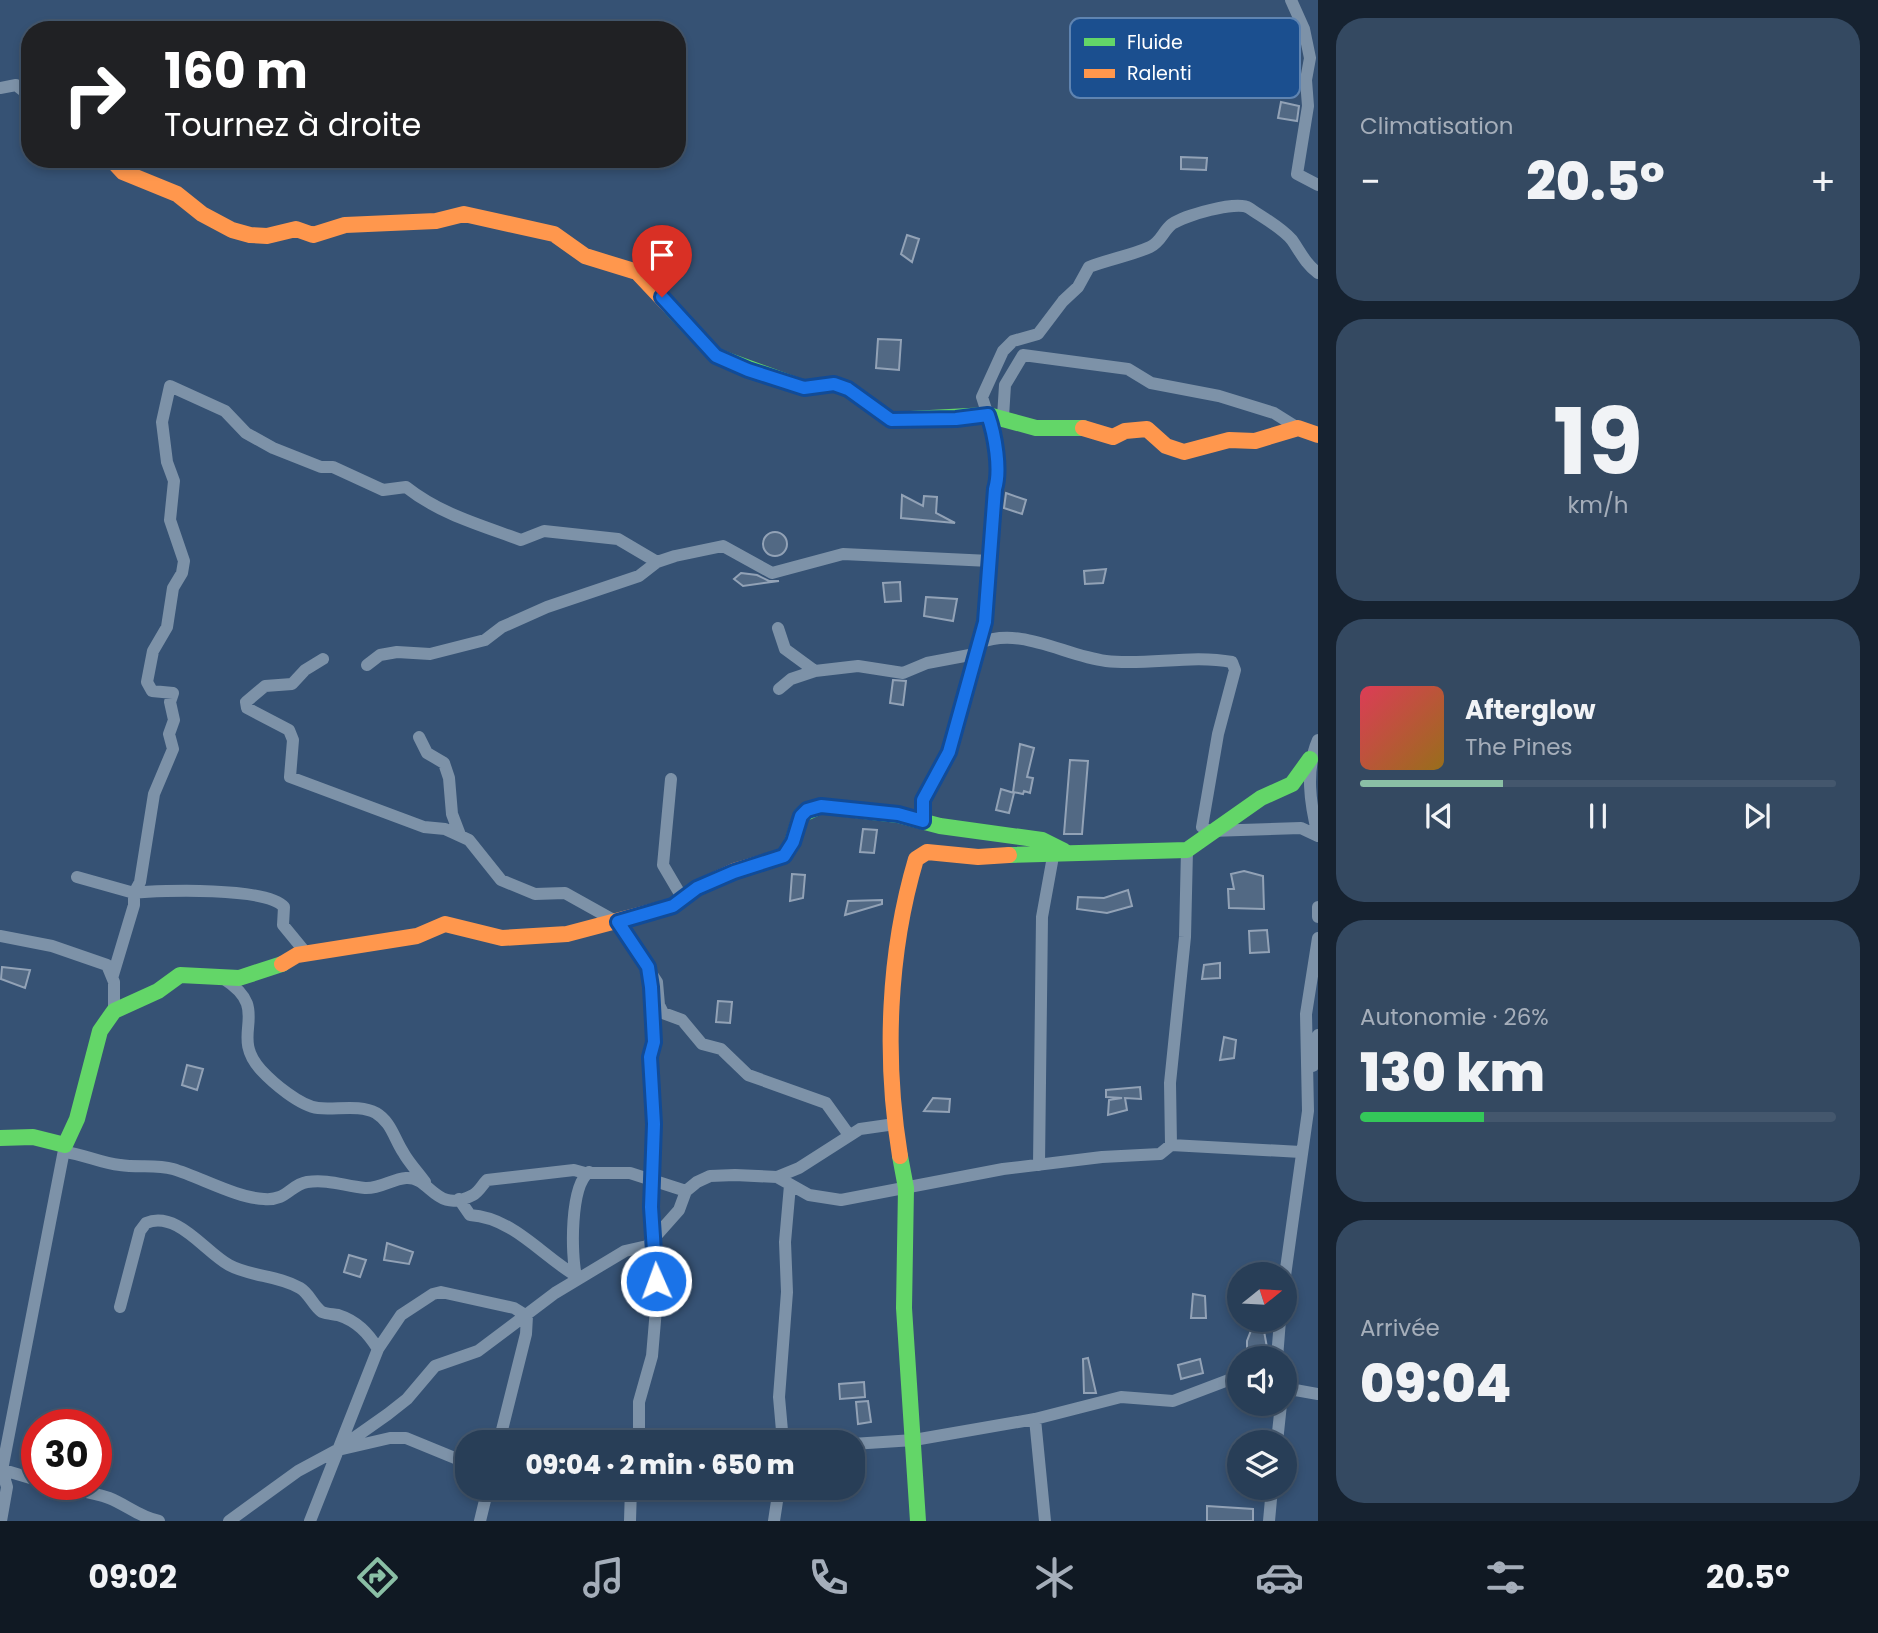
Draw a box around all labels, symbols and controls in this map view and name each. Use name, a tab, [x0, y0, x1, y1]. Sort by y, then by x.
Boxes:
legend	[1070, 18, 1300, 98]
text: Fluide	[1127, 29, 1183, 56]
text: 160 m	[164, 37, 308, 105]
icon: right	[49, 49, 140, 140]
text: Ralenti	[1127, 60, 1192, 87]
text: Tournez à droite	[164, 102, 421, 147]
text: Climatisation	[1360, 110, 1513, 142]
text: 20.5°	[1526, 145, 1665, 218]
text: −	[1360, 155, 1381, 208]
text: +	[1810, 155, 1836, 208]
pin	[632, 225, 692, 297]
icon: arrive	[643, 236, 681, 274]
text: 19	[1553, 378, 1643, 506]
text: km/h	[1567, 489, 1629, 521]
text: Afterglow	[1465, 692, 1596, 728]
text: The Pines	[1465, 731, 1573, 763]
icon: previous	[1420, 797, 1458, 835]
icon: pause	[1579, 797, 1617, 835]
icon: next	[1738, 797, 1776, 835]
text: Autonomie · 26%	[1360, 1001, 1549, 1033]
text: 130 km	[1360, 1036, 1545, 1109]
position arrow	[619, 1244, 693, 1318]
north arrow	[1227, 1262, 1297, 1332]
map controls	[1227, 1262, 1297, 1500]
text: Arrivée	[1360, 1312, 1440, 1344]
button: sound	[1227, 1346, 1297, 1416]
text: 09:04	[1360, 1347, 1511, 1420]
speed limit sign: 30	[21, 1409, 112, 1500]
button: layers	[1227, 1430, 1297, 1500]
text: 09:04 · 2 min · 650 m	[525, 1447, 795, 1483]
icon: directions	[353, 1553, 402, 1602]
icon: music	[579, 1553, 628, 1602]
icon: phone	[804, 1553, 853, 1602]
icon: climate	[1030, 1553, 1079, 1602]
icon: car	[1255, 1553, 1304, 1602]
icon: filters	[1481, 1553, 1530, 1602]
text: 09:02	[88, 1554, 177, 1599]
text: 20.5°	[1706, 1554, 1790, 1599]

